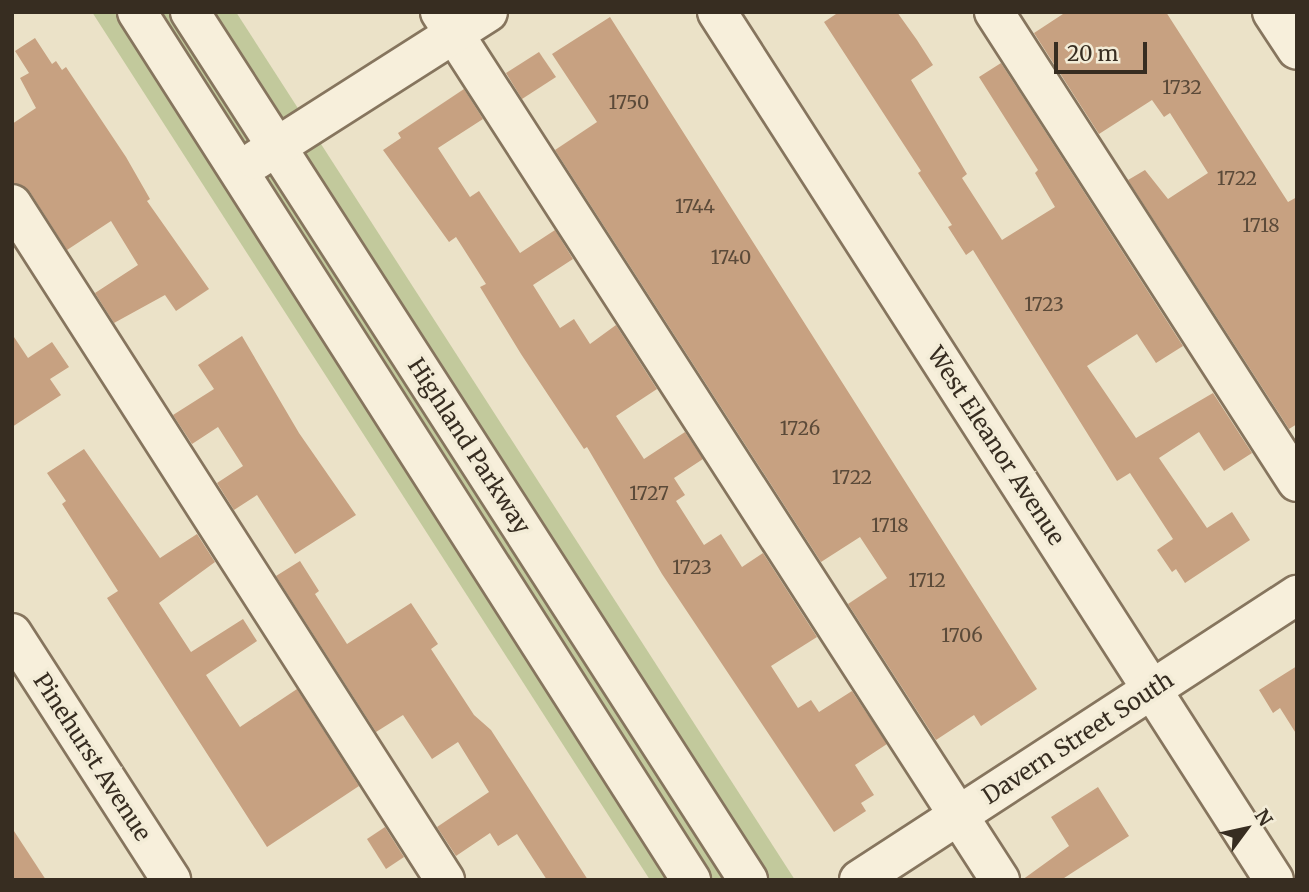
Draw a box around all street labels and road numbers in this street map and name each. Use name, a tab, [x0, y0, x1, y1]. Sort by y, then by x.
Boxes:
street label: West Eleanor Avenue	[922, 342, 1070, 550]
street label: Highland Parkway	[402, 353, 536, 539]
street label: Davern Street South	[977, 666, 1179, 810]
street label: Pinehurst Avenue	[27, 668, 157, 846]

